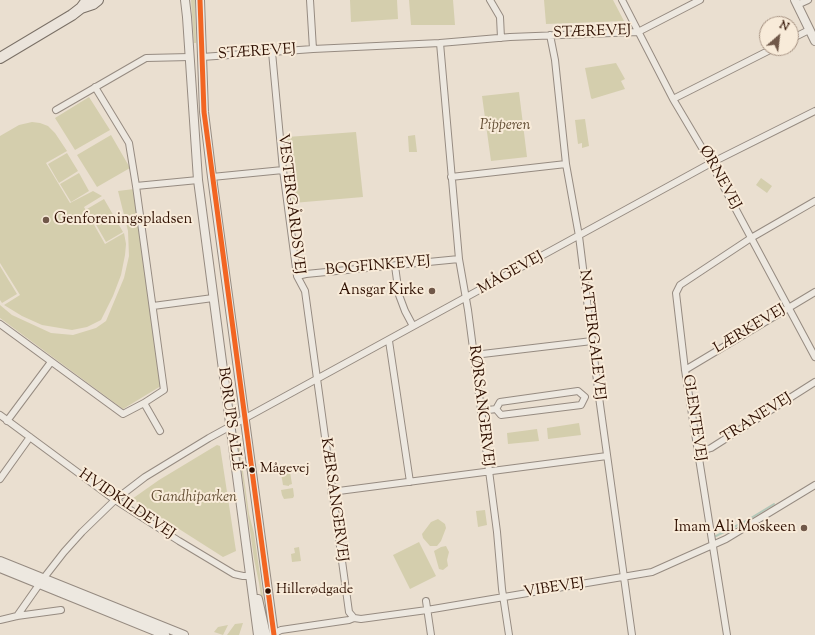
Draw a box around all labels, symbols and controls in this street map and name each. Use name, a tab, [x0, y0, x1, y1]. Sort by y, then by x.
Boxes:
north arrow	[759, 16, 799, 56]
text: N	[777, 17, 792, 35]
street label: STÆREVEJ	[553, 23, 631, 43]
street label: STÆREVEJ	[217, 41, 297, 65]
park label: Pipperen	[480, 117, 530, 135]
street label: VESTERGÅRDSVEJ	[272, 133, 308, 275]
street label: ØRNEVEJ	[694, 143, 744, 213]
place label: Genforeningspladsen	[54, 211, 192, 229]
marker: Genforeningspladsen	[41, 215, 51, 225]
street label: MÅGEVEJ	[475, 249, 547, 299]
street label: BOGFINKEVEJ	[325, 253, 431, 281]
street label: NATTERGALEVEJ	[574, 269, 608, 401]
place label: Ansgar Kirke	[339, 282, 424, 300]
marker: Ansgar Kirke	[427, 286, 437, 296]
street label: LÆRKEVEJ	[711, 302, 789, 358]
street label: RØRSANGERVEJ	[464, 344, 496, 468]
street label: BORUPS ALLÉ	[213, 366, 245, 472]
street label: GLENTEVEJ	[677, 373, 709, 463]
street label: TRANEVEJ	[718, 390, 796, 448]
street label: KÆRSANGERVEJ	[315, 437, 351, 563]
place label: Mågevej	[260, 462, 309, 478]
marker: Mågevej	[247, 465, 257, 475]
street label: HVIDKILDEVEJ	[75, 466, 177, 544]
park label: Gandhiparken	[151, 489, 237, 507]
place label: Imam Ali Moskeen	[674, 519, 796, 537]
marker: Imam Ali Moskeen	[799, 523, 809, 533]
street label: VIBEVEJ	[522, 575, 586, 603]
place label: Hillerødgade	[276, 583, 353, 599]
marker: Hillerødgade	[263, 586, 273, 596]

